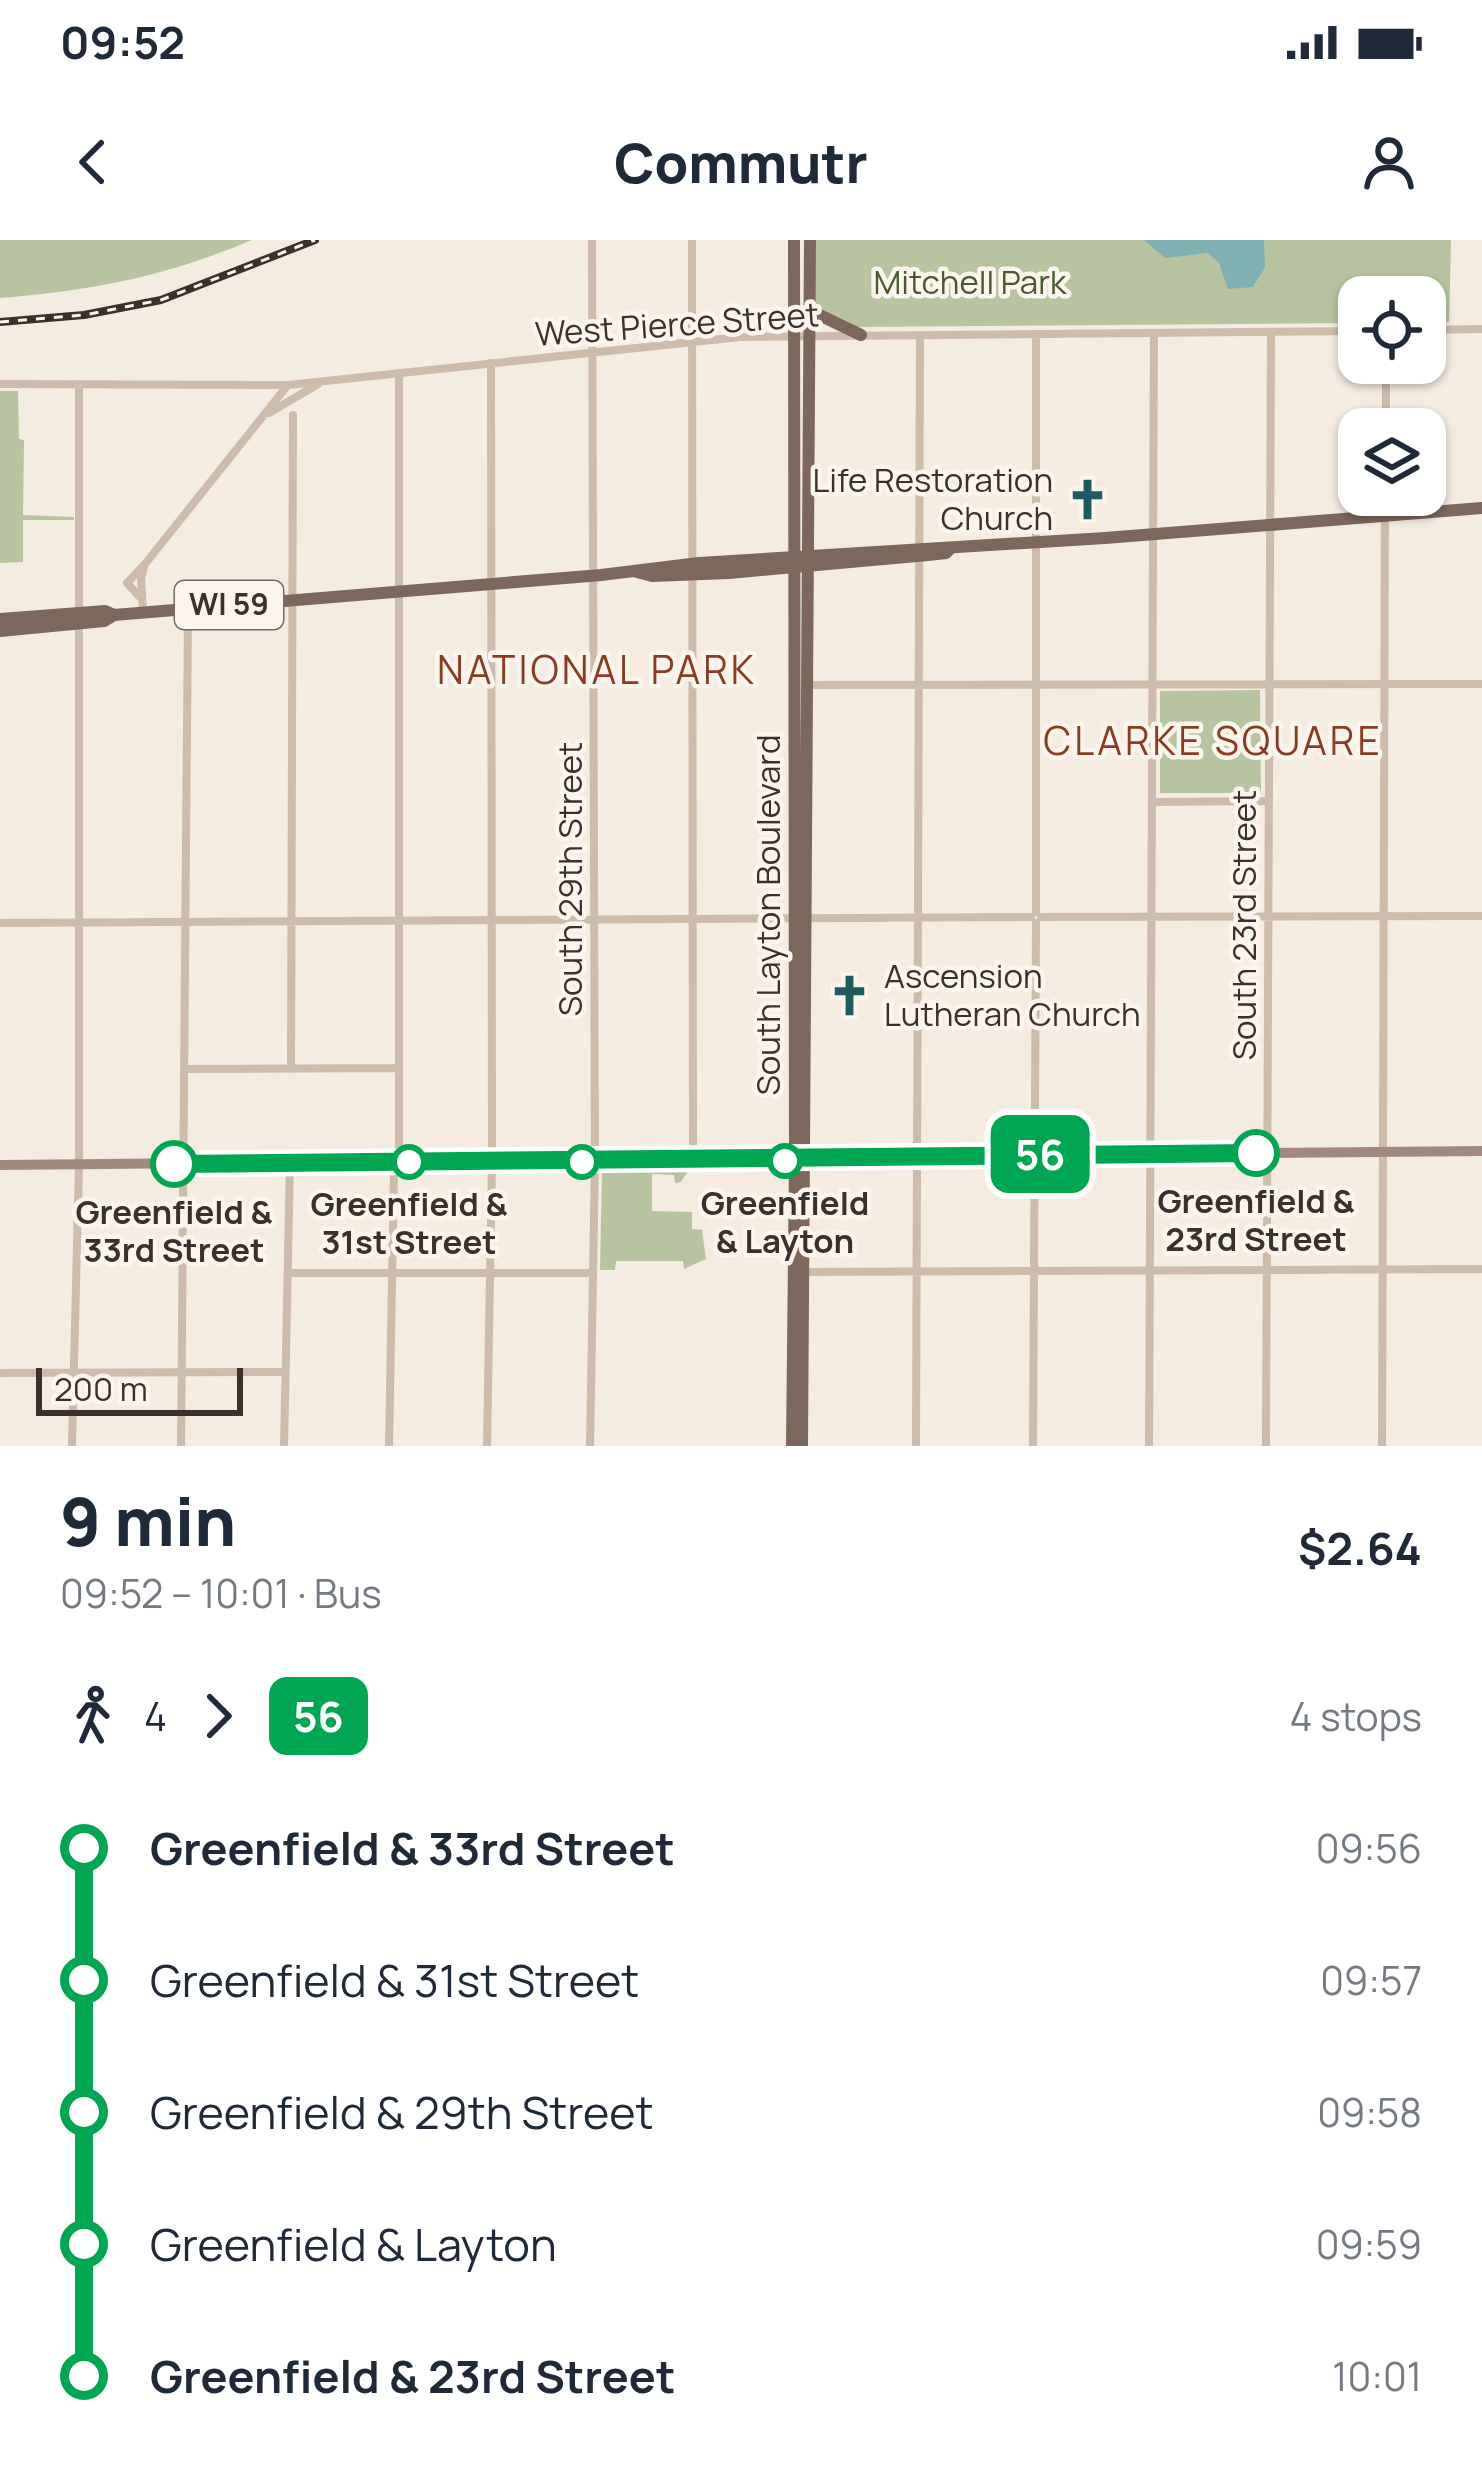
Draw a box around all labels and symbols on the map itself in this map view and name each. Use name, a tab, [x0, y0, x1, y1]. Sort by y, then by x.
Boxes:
park label: Mitchell Park	[874, 259, 1068, 304]
street label: West Pierce Street	[534, 291, 820, 356]
place label: Life Restoration Church	[812, 457, 1053, 540]
church icon: Life Restoration Church	[1064, 476, 1110, 522]
road number: WI 59	[175, 581, 283, 629]
district label: NATIONAL PARK	[437, 642, 757, 696]
district label: CLARKE SQUARE	[1043, 713, 1383, 767]
street label: South Layton Boulevard	[745, 735, 790, 1096]
street label: South 29th Street	[547, 742, 592, 1016]
street label: South 23rd Street	[1221, 790, 1266, 1060]
place label: Ascension Lutheran Church	[884, 953, 1141, 1036]
church icon: Ascension Lutheran Church	[827, 972, 873, 1018]
line badge: 56	[986, 1115, 1094, 1193]
marker: Greenfield & 23rd Street	[1234, 1131, 1278, 1175]
marker: Greenfield & 33rd Street	[152, 1142, 196, 1186]
marker: Greenfield & Layton	[769, 1145, 801, 1177]
marker: Greenfield & 31st Street	[393, 1146, 425, 1178]
unlabelled marker	[566, 1146, 598, 1178]
place label: Greenfield & 23rd Street	[1157, 1178, 1355, 1261]
place label: Greenfield & Layton	[701, 1180, 869, 1263]
place label: Greenfield & 31st Street	[310, 1181, 508, 1264]
place label: Greenfield & 33rd Street	[75, 1189, 273, 1272]
scale bar	[36, 1362, 243, 1415]

